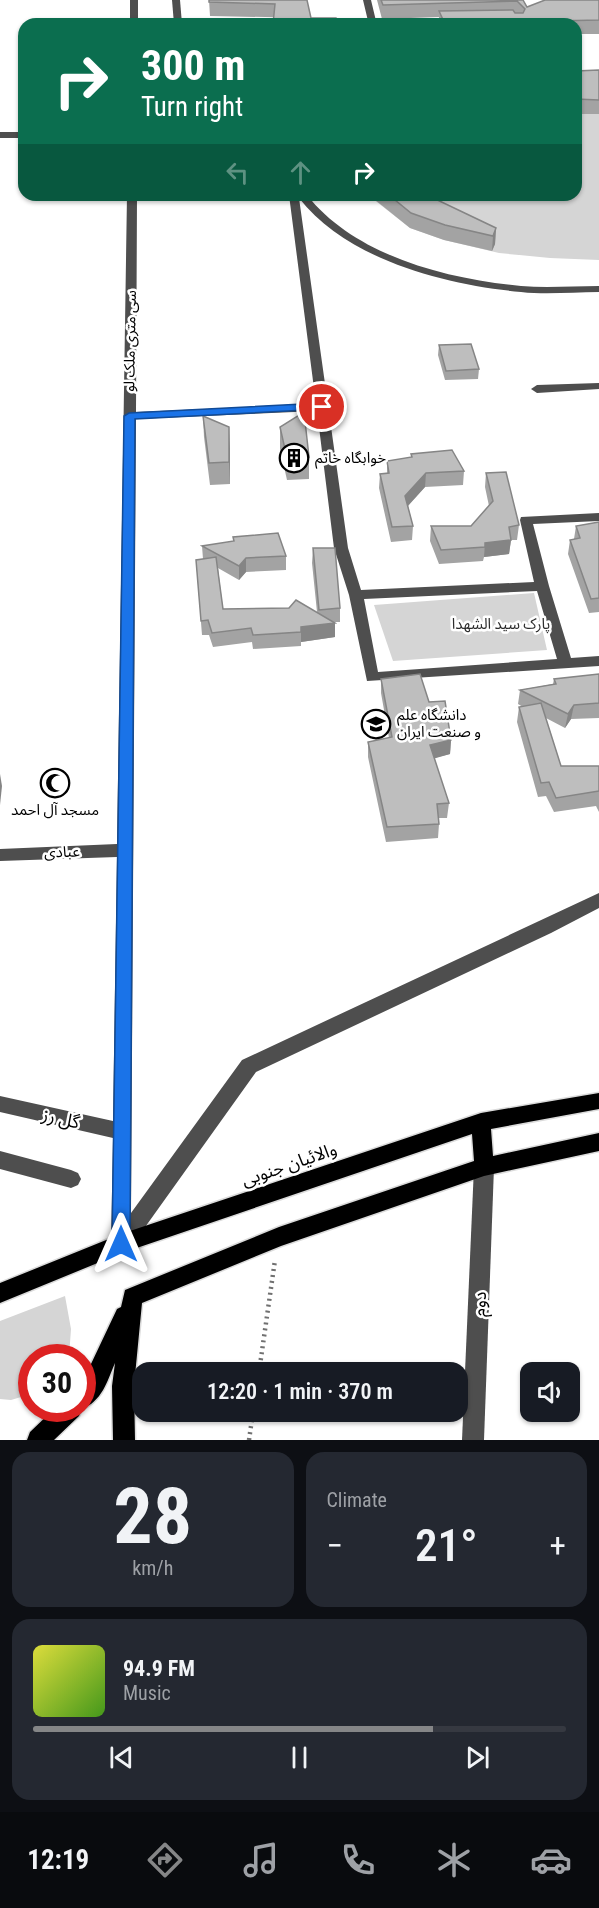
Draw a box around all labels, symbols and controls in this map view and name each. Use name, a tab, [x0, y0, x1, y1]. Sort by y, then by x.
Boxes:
text: 300 m	[141, 41, 246, 90]
icon: right	[42, 42, 120, 120]
text: Turn right	[141, 91, 243, 123]
icon: left	[221, 156, 254, 189]
icon: ahead	[284, 156, 317, 189]
icon: right	[347, 156, 380, 189]
street label: سی متری ملک لو	[120, 290, 140, 392]
pin	[296, 381, 347, 432]
icon: arrive	[305, 390, 338, 423]
building icon: خوابگاه خاتم	[278, 442, 310, 474]
place label: خوابگاه خاتم	[315, 449, 386, 469]
park label: پارک سید الشهدا	[452, 615, 550, 634]
place label: دانشگاه علم و صنعت ایران	[397, 706, 481, 741]
school or university icon: دانشگاه علم و صنعت ایران	[360, 708, 392, 740]
mosque icon: مسجد آل احمد	[39, 767, 71, 799]
place label: مسجد آل احمد	[11, 801, 99, 819]
street label: عبادی	[44, 842, 81, 862]
street label: گل رز	[39, 1103, 82, 1134]
street label: والائیان جنوبی	[239, 1138, 340, 1191]
position arrow	[89, 1212, 153, 1276]
street label: دوم	[468, 1291, 494, 1317]
speed limit sign: 30	[18, 1344, 96, 1422]
map controls	[520, 1362, 580, 1422]
button: sound	[520, 1362, 580, 1422]
text: 12:20 · 1 min · 370 m	[207, 1379, 393, 1404]
text: 28	[113, 1471, 192, 1562]
text: Climate	[327, 1488, 387, 1512]
text: 21°	[415, 1519, 478, 1572]
text: −	[327, 1526, 343, 1565]
text: +	[550, 1526, 566, 1565]
text: km/h	[132, 1556, 173, 1580]
text: 94.9 FM	[123, 1656, 195, 1681]
text: Music	[123, 1681, 171, 1705]
icon: previous	[105, 1741, 138, 1774]
icon: pause	[283, 1741, 316, 1774]
icon: next	[461, 1741, 494, 1774]
icon: directions	[144, 1839, 186, 1881]
icon: music	[240, 1839, 282, 1881]
icon: phone	[337, 1839, 379, 1881]
icon: climate	[433, 1839, 475, 1881]
icon: car	[530, 1839, 572, 1881]
text: 12:19	[27, 1844, 89, 1876]

